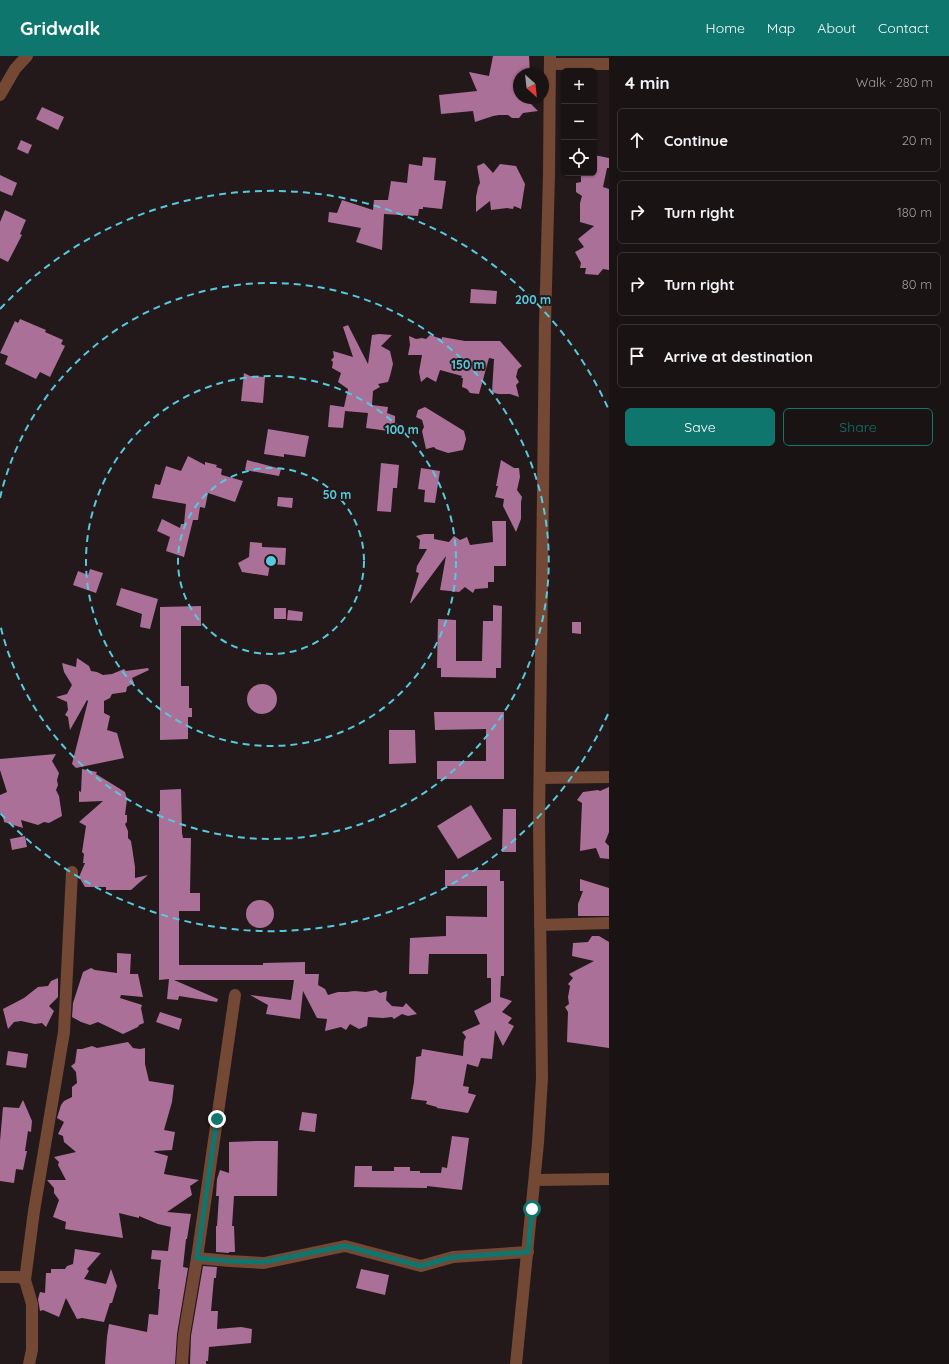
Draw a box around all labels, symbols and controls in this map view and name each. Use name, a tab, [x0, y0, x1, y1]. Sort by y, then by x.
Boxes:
text: Gridwalk	[20, 16, 100, 40]
text: Home	[706, 19, 745, 37]
text: Map	[767, 19, 795, 37]
text: About	[817, 19, 856, 37]
text: Contact	[878, 19, 929, 37]
north arrow	[513, 68, 549, 104]
map controls	[561, 68, 597, 176]
button: +	[561, 68, 597, 104]
text: 4 min	[625, 72, 670, 93]
text: Walk · 280 m	[856, 74, 933, 90]
button: −	[561, 104, 597, 140]
icon: ahead	[626, 129, 648, 151]
text: Continue	[664, 131, 728, 150]
text: 20 m	[902, 132, 932, 148]
button: locate	[561, 140, 597, 176]
icon: right	[626, 201, 648, 223]
text: Turn right	[664, 203, 735, 222]
text: 180 m	[897, 204, 932, 220]
icon: right	[626, 273, 648, 295]
text: Turn right	[664, 275, 735, 294]
text: 80 m	[902, 276, 932, 292]
text: 200 m	[515, 292, 551, 307]
icon: arrive	[626, 345, 648, 367]
text: Arrive at destination	[664, 347, 813, 366]
text: 150 m	[451, 357, 485, 372]
button: Save	[625, 408, 775, 446]
button: Share	[783, 408, 933, 446]
text: 100 m	[385, 422, 419, 437]
text: 50 m	[323, 487, 351, 502]
centre of rings	[264, 554, 278, 568]
route end	[208, 1110, 226, 1128]
route start	[523, 1200, 541, 1218]

